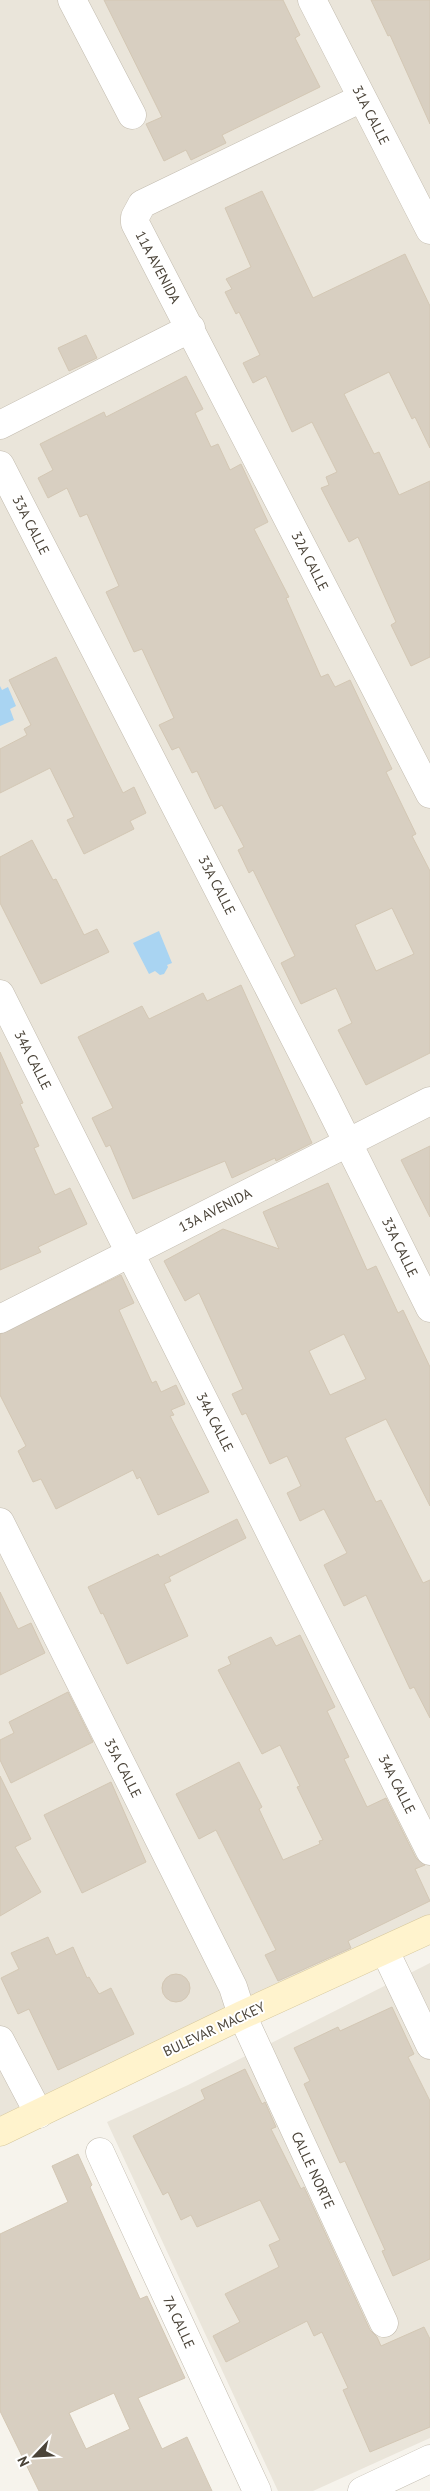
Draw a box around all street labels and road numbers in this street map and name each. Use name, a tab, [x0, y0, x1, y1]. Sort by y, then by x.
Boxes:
street label: 31A CALLE	[348, 82, 394, 148]
street label: 11A AVENIDA	[131, 228, 185, 307]
street label: 33A CALLE	[8, 492, 54, 558]
street label: 32A CALLE	[287, 528, 333, 594]
street label: 33A CALLE	[194, 852, 240, 918]
street label: 34A CALLE	[10, 1027, 56, 1093]
street label: 13A AVENIDA	[175, 1184, 255, 1236]
street label: 33A CALLE	[378, 1214, 422, 1280]
street label: 34A CALLE	[192, 1389, 238, 1455]
street label: 35A CALLE	[100, 1735, 146, 1801]
street label: 34A CALLE	[374, 1751, 420, 1817]
street label: BULEVAR MACKEY	[160, 1997, 268, 2060]
street label: CALLE NORTE	[287, 2128, 339, 2212]
street label: 7A CALLE	[159, 2293, 199, 2351]

